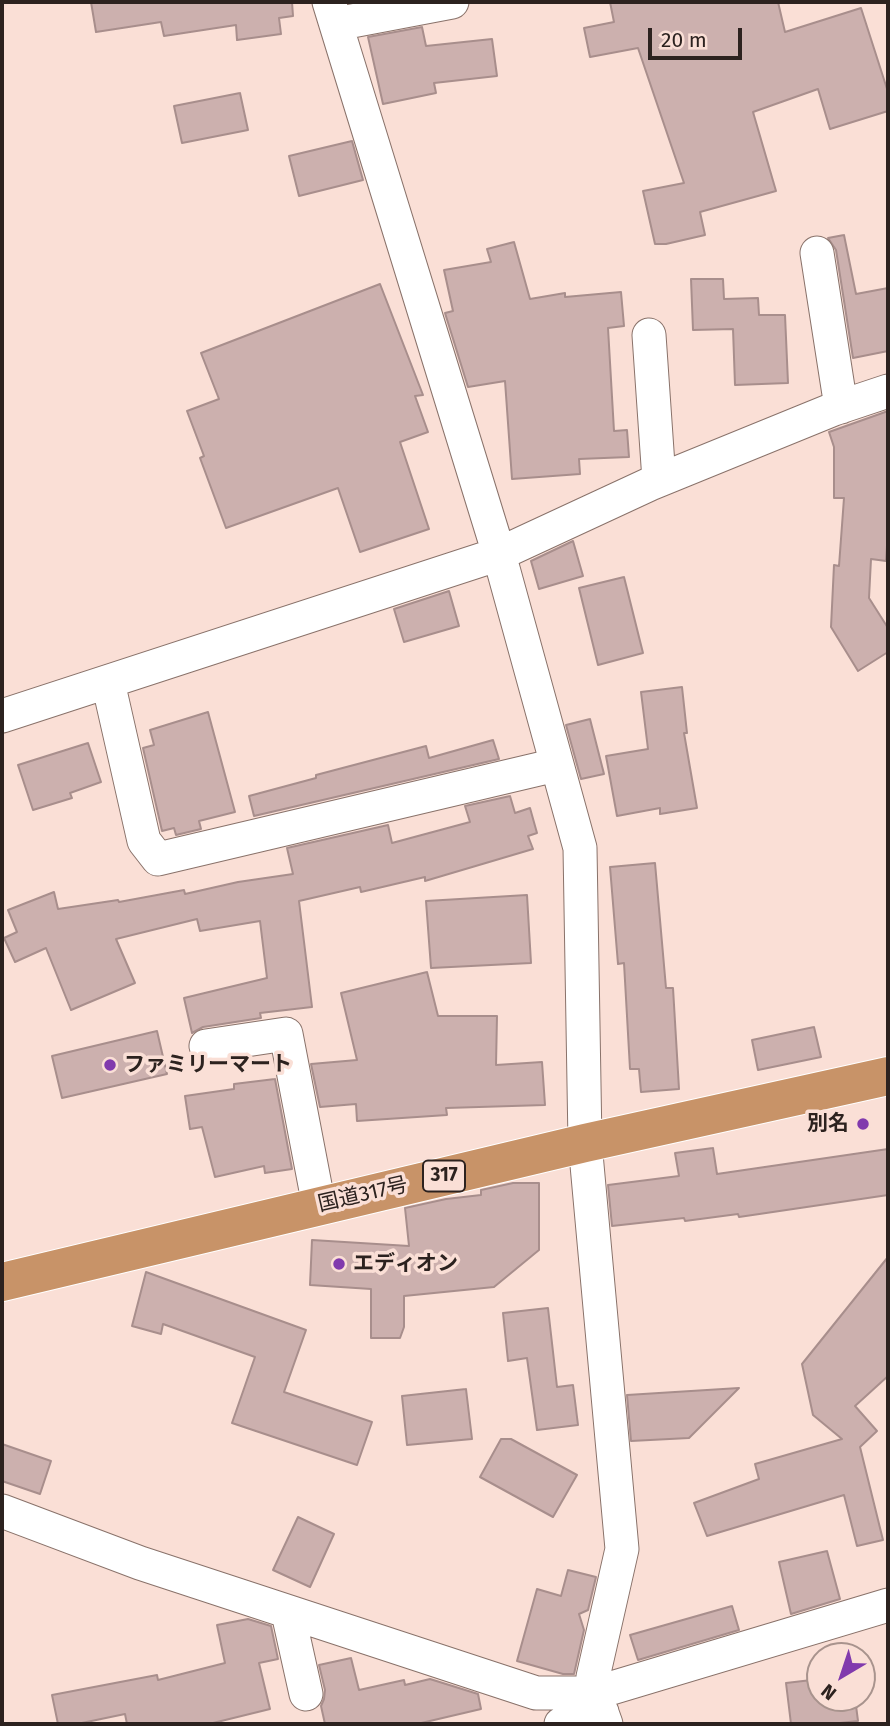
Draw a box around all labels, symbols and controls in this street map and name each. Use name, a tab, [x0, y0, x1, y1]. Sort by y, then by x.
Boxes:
scale bar	[652, 14, 746, 58]
text: 20 m	[661, 27, 707, 53]
place label: ファミリーマート	[124, 1052, 292, 1078]
marker: ファミリーマート	[102, 1057, 118, 1073]
place label: 別名	[807, 1111, 849, 1137]
marker: 別名	[855, 1116, 871, 1132]
road number: 317	[423, 1160, 465, 1192]
street label: 国道317号	[316, 1172, 410, 1218]
place label: エディオン	[353, 1251, 458, 1277]
marker: エディオン	[331, 1256, 347, 1272]
north arrow	[806, 1642, 876, 1712]
text: N	[817, 1679, 841, 1705]

